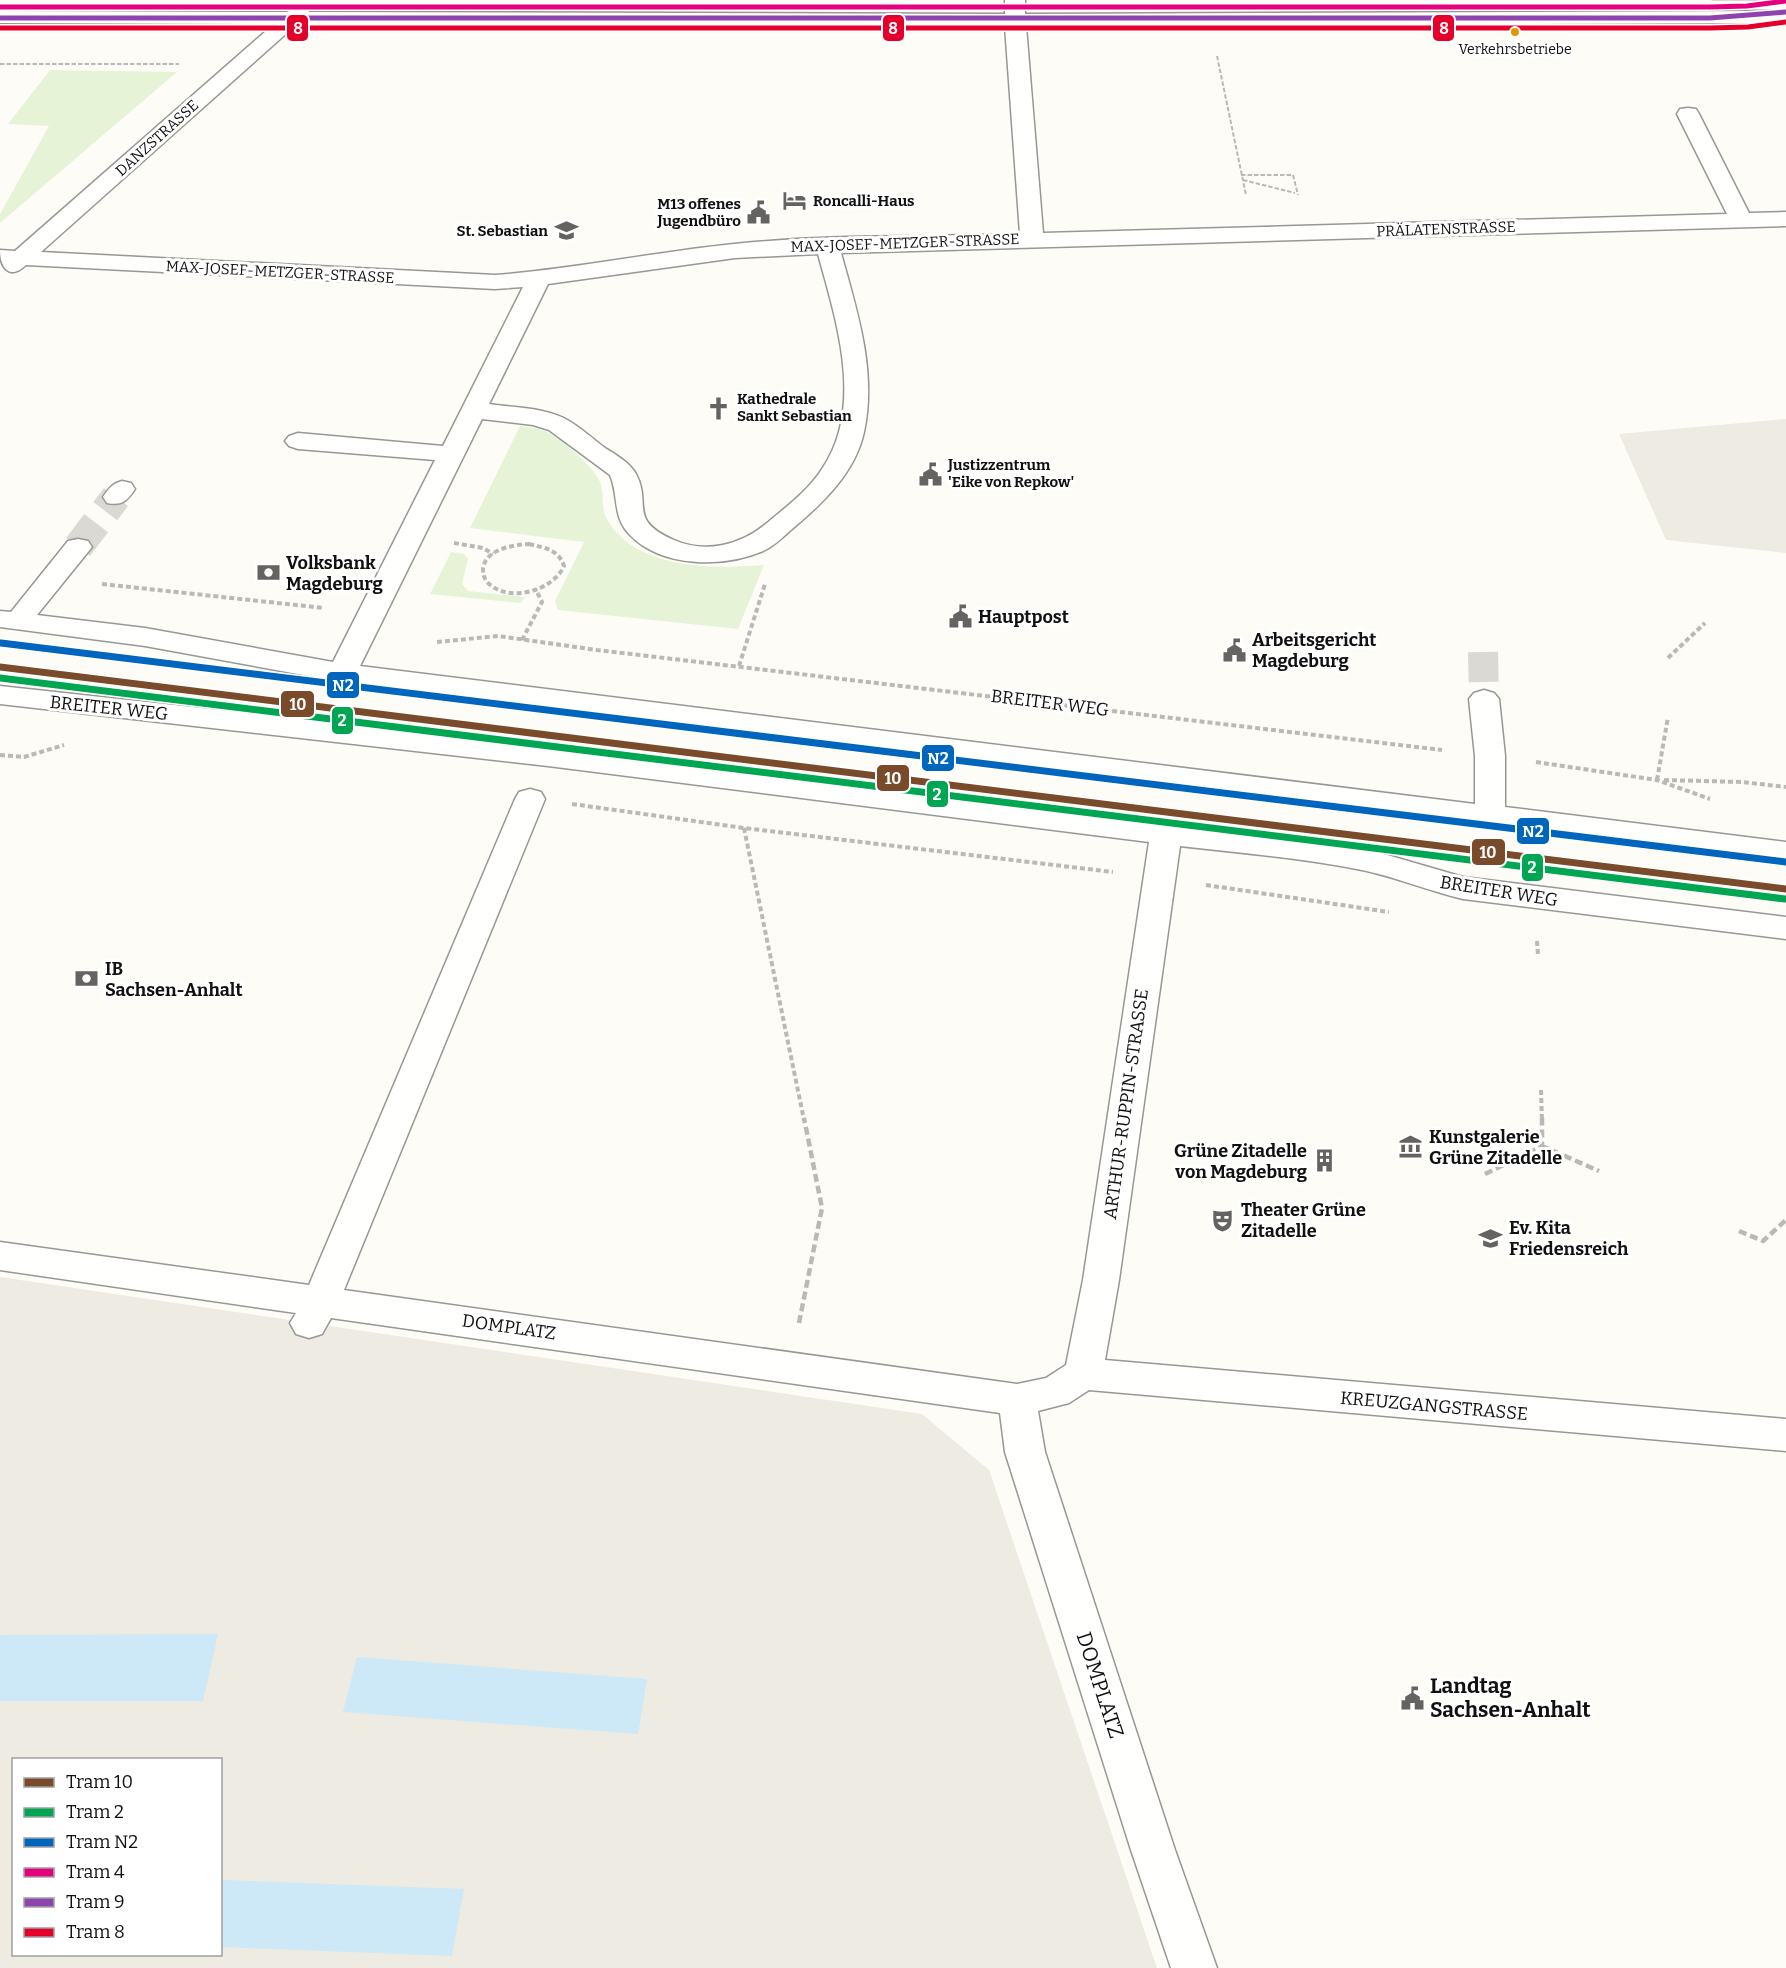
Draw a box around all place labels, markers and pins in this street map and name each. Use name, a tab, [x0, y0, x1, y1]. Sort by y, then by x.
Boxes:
marker: Verkehrsbetriebe	[1509, 26, 1521, 38]
place label: Verkehrsbetriebe	[1458, 41, 1572, 58]
hotel icon: Roncalli-Haus	[782, 188, 808, 214]
place label: Roncalli-Haus	[813, 192, 915, 210]
place label: M13 offenes Jugendbüro	[656, 195, 741, 230]
public building icon: M13 offenes Jugendbüro	[746, 200, 772, 226]
school or university icon: St. Sebastian	[553, 218, 579, 244]
place label: St. Sebastian	[456, 222, 548, 240]
place label: Kathedrale Sankt Sebastian	[737, 390, 852, 425]
church icon: Kathedrale Sankt Sebastian	[706, 395, 732, 421]
place label: Justizzentrum 'Eike von Repkow'	[947, 456, 1074, 491]
public building icon: Justizzentrum 'Eike von Repkow'	[917, 461, 943, 487]
place label: Volksbank Magdeburg	[286, 552, 384, 595]
bank icon: Volksbank Magdeburg	[255, 560, 281, 586]
public building icon: Hauptpost	[947, 604, 973, 630]
place label: Hauptpost	[978, 606, 1069, 628]
place label: Arbeitsgericht Magdeburg	[1252, 629, 1376, 672]
public building icon: Arbeitsgericht Magdeburg	[1221, 637, 1247, 663]
place label: IB Sachsen-Anhalt	[105, 958, 243, 1001]
bank icon: IB Sachsen-Anhalt	[74, 966, 100, 992]
place label: Kunstgalerie Grüne Zitadelle	[1429, 1126, 1562, 1169]
museum icon: Kunstgalerie Grüne Zitadelle	[1398, 1134, 1424, 1160]
place label: Grüne Zitadelle von Magdeburg	[1174, 1140, 1308, 1183]
building icon: Grüne Zitadelle von Magdeburg	[1312, 1148, 1338, 1174]
place label: Theater Grüne Zitadelle	[1241, 1199, 1366, 1242]
theatre icon: Theater Grüne Zitadelle	[1210, 1207, 1236, 1233]
place label: Ev. Kita Friedensreich	[1509, 1217, 1629, 1260]
school or university icon: Ev. Kita Friedensreich	[1478, 1225, 1504, 1251]
place label: Landtag Sachsen-Anhalt	[1430, 1673, 1591, 1723]
public building icon: Landtag Sachsen-Anhalt	[1399, 1685, 1425, 1711]

